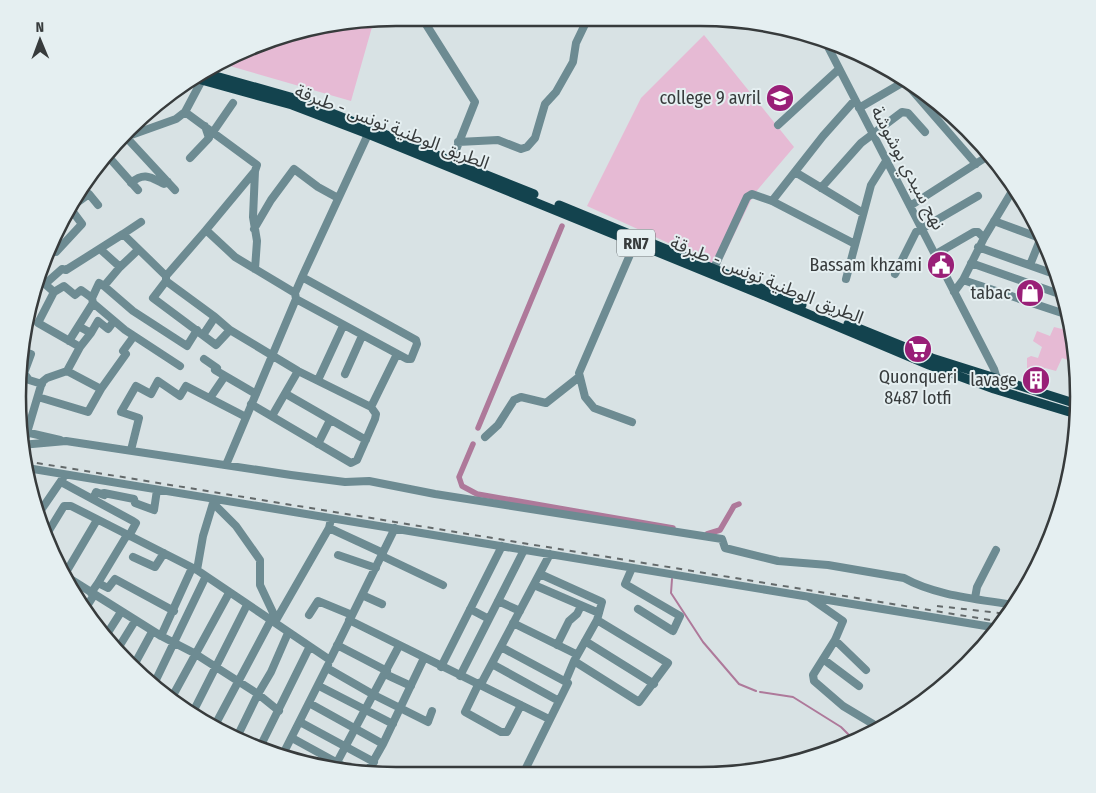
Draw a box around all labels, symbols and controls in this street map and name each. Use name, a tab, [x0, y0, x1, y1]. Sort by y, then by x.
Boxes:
north arrow	[15, 15, 65, 65]
text: N	[35, 19, 44, 36]
street label: الطريق الوطنية تونس - طبرقة	[292, 80, 492, 174]
school or university icon: college 9 avril	[765, 83, 795, 113]
place label: college 9 avril	[659, 87, 761, 109]
street label: نهج سيدي بوشوشة	[864, 102, 950, 235]
road number: RN7	[617, 230, 655, 256]
street label: الطريق الوطنية تونس - طبرقة	[667, 231, 867, 329]
public building icon: Bassam khzami	[926, 250, 956, 280]
place label: Bassam khzami	[810, 254, 922, 276]
shop icon: tabac	[1015, 278, 1045, 308]
place label: tabac	[970, 282, 1011, 304]
supermarket icon: Quonqueri 8487 lotfi	[903, 334, 933, 364]
building icon: lavage	[1021, 365, 1051, 395]
place label: Quonqueri 8487 lotfi	[879, 366, 957, 409]
place label: lavage	[970, 369, 1017, 391]

